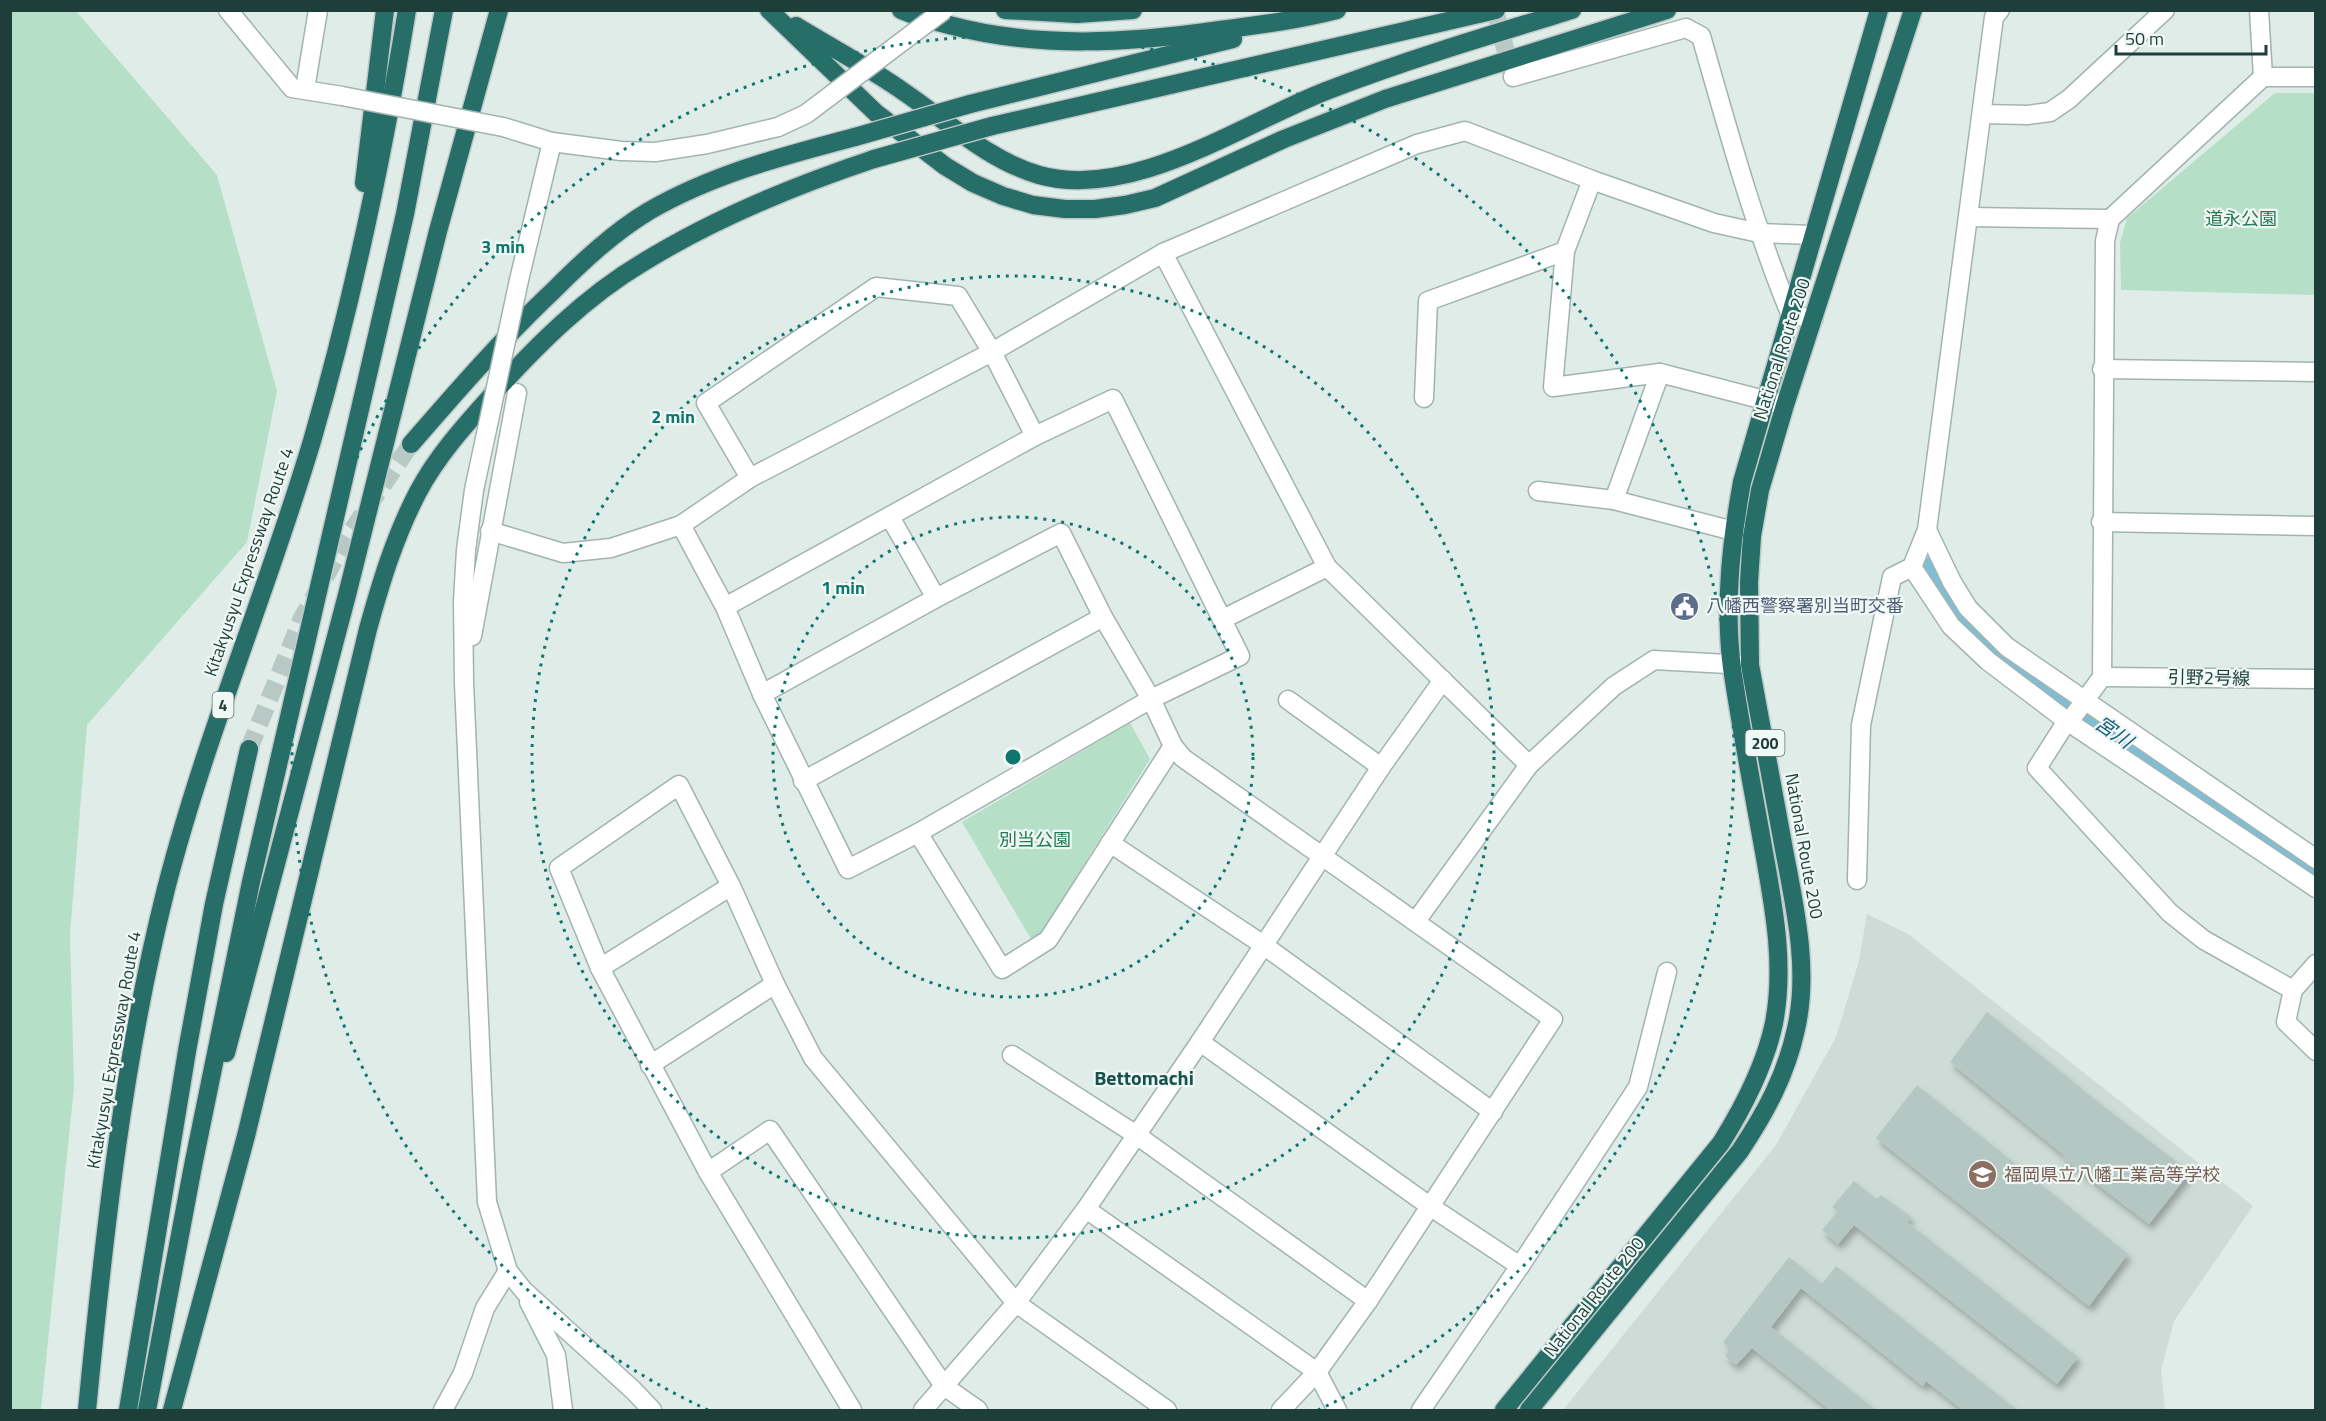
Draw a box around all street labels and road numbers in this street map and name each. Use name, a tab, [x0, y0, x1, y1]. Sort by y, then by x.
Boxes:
street label: National Route 200	[1746, 275, 1817, 423]
street label: Kitakyusyu Expressway Route 4	[197, 444, 300, 680]
street label: 引野2号線	[2168, 663, 2250, 692]
road number: 4	[212, 692, 234, 718]
road number: 200	[1746, 730, 1784, 756]
street label: National Route 200	[1778, 771, 1831, 921]
street label: Kitakyusyu Expressway Route 4	[79, 929, 148, 1171]
street label: National Route 200	[1537, 1231, 1650, 1362]

